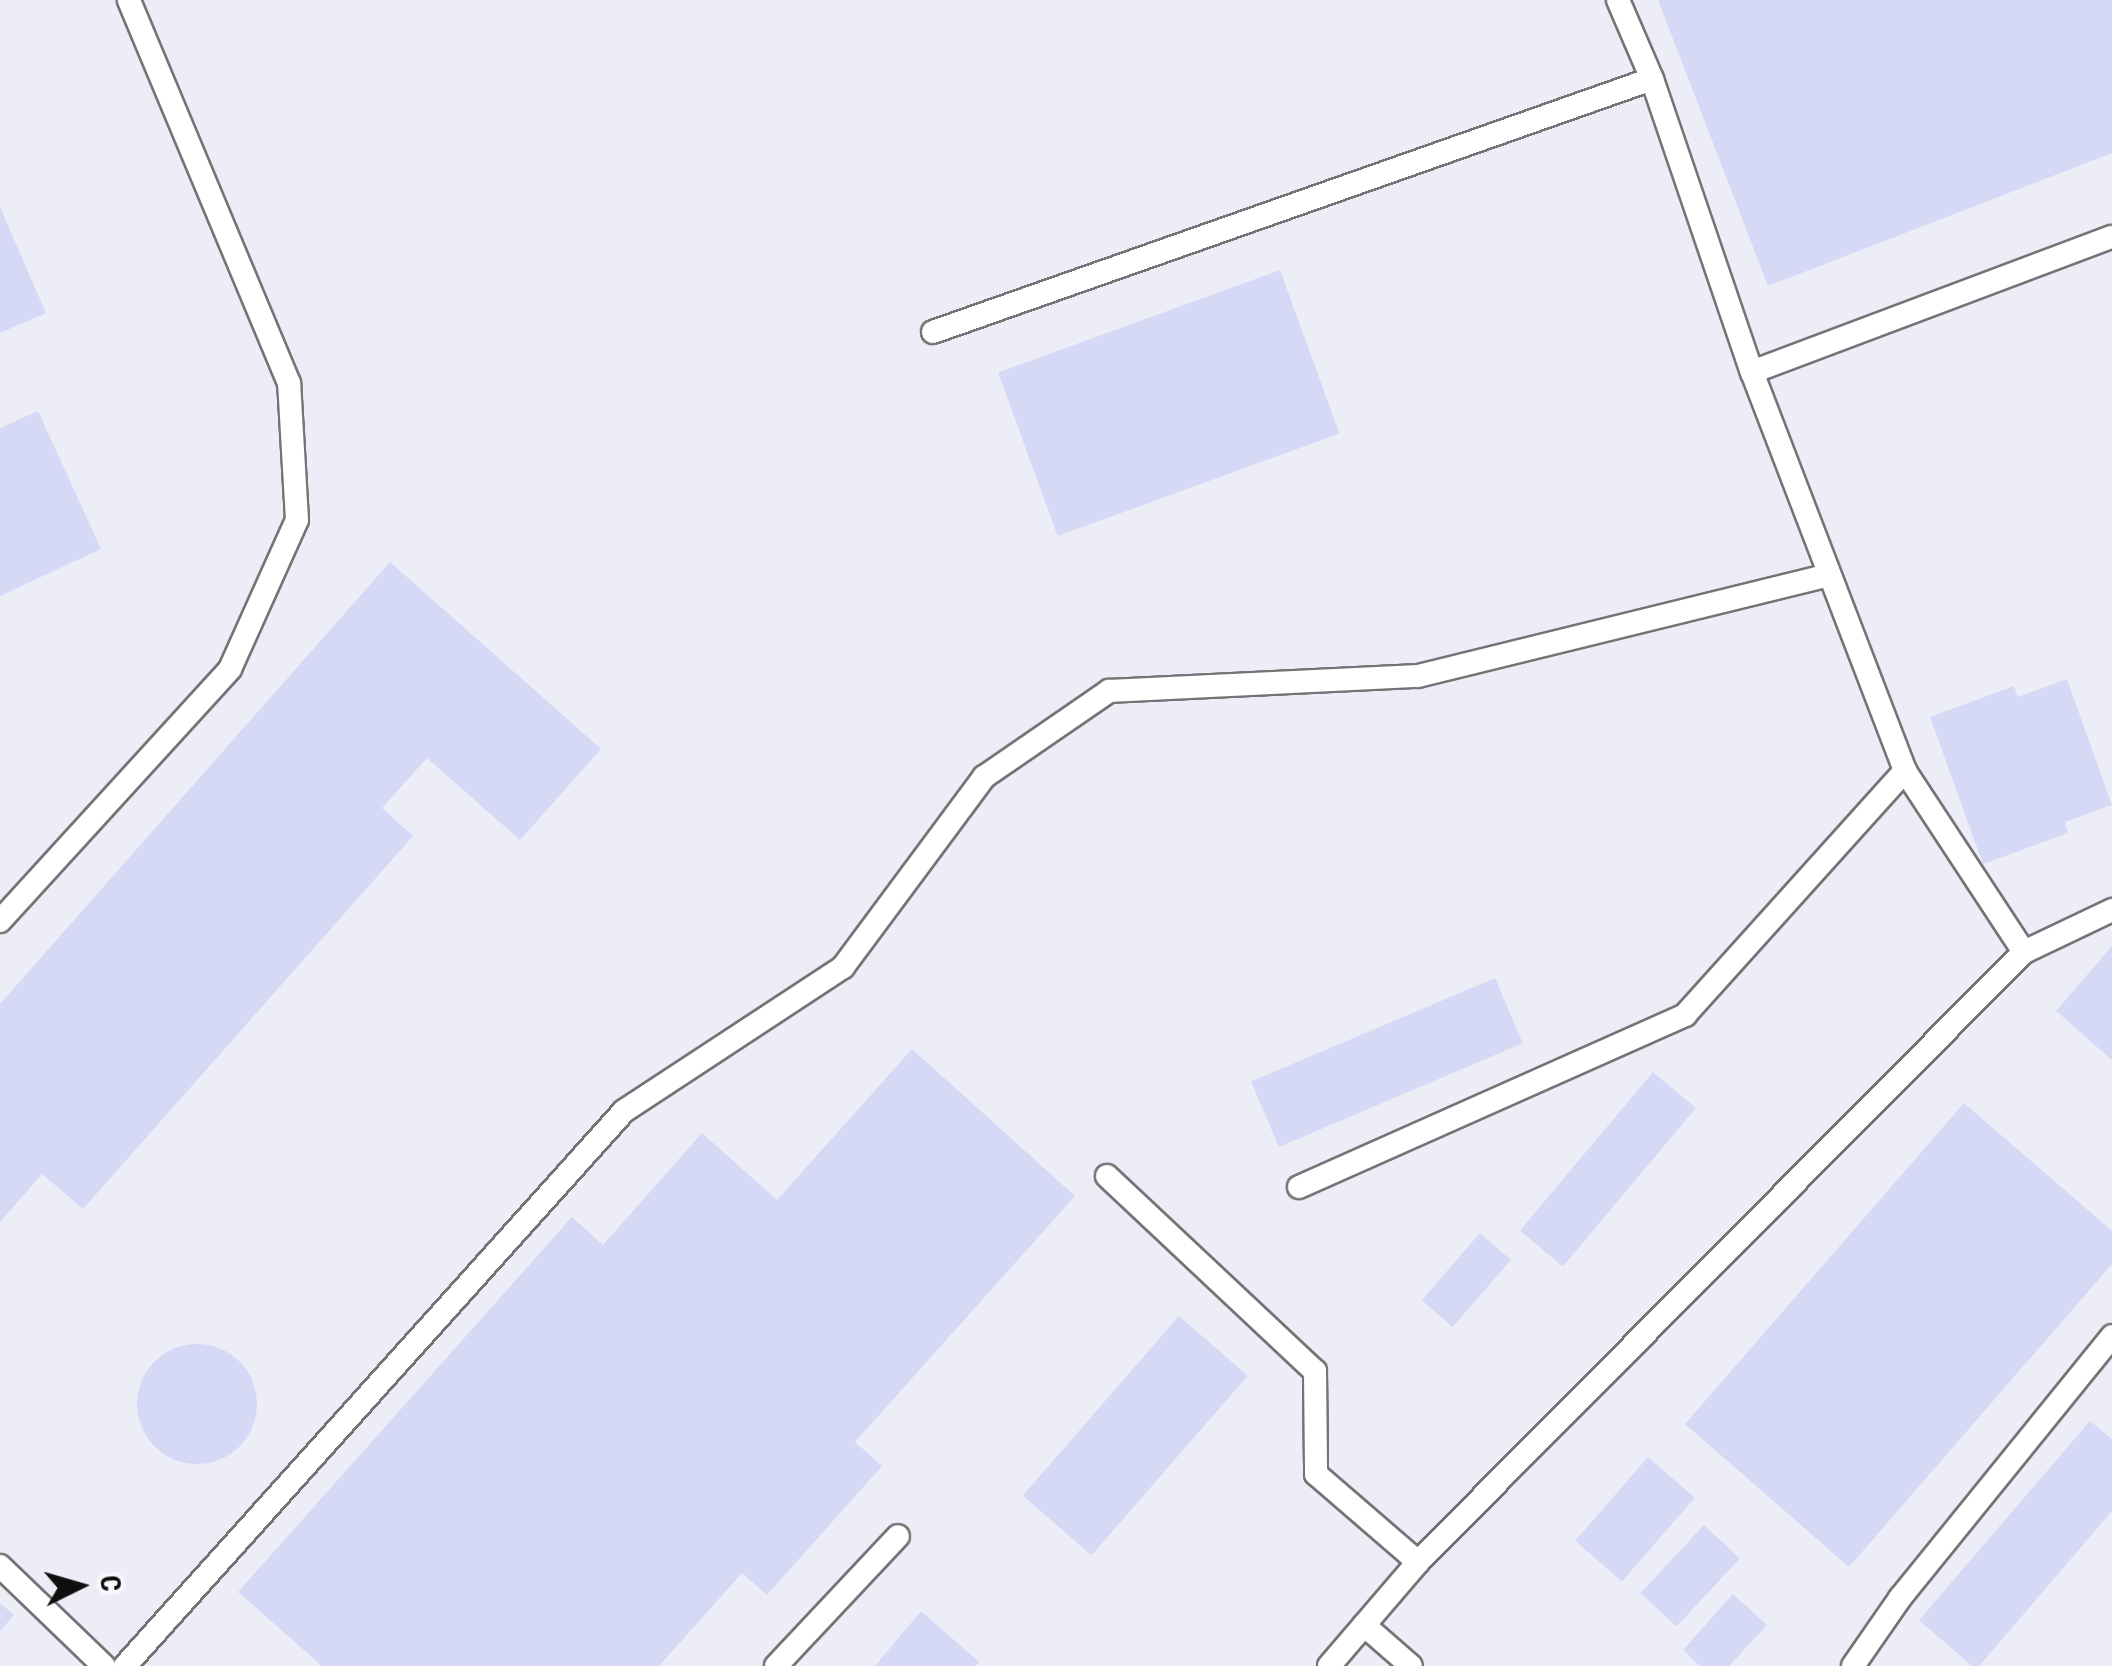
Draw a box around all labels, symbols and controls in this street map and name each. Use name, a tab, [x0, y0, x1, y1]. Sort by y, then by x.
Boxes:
north arrow	[30, 1536, 130, 1636]
text: С	[93, 1574, 128, 1593]

